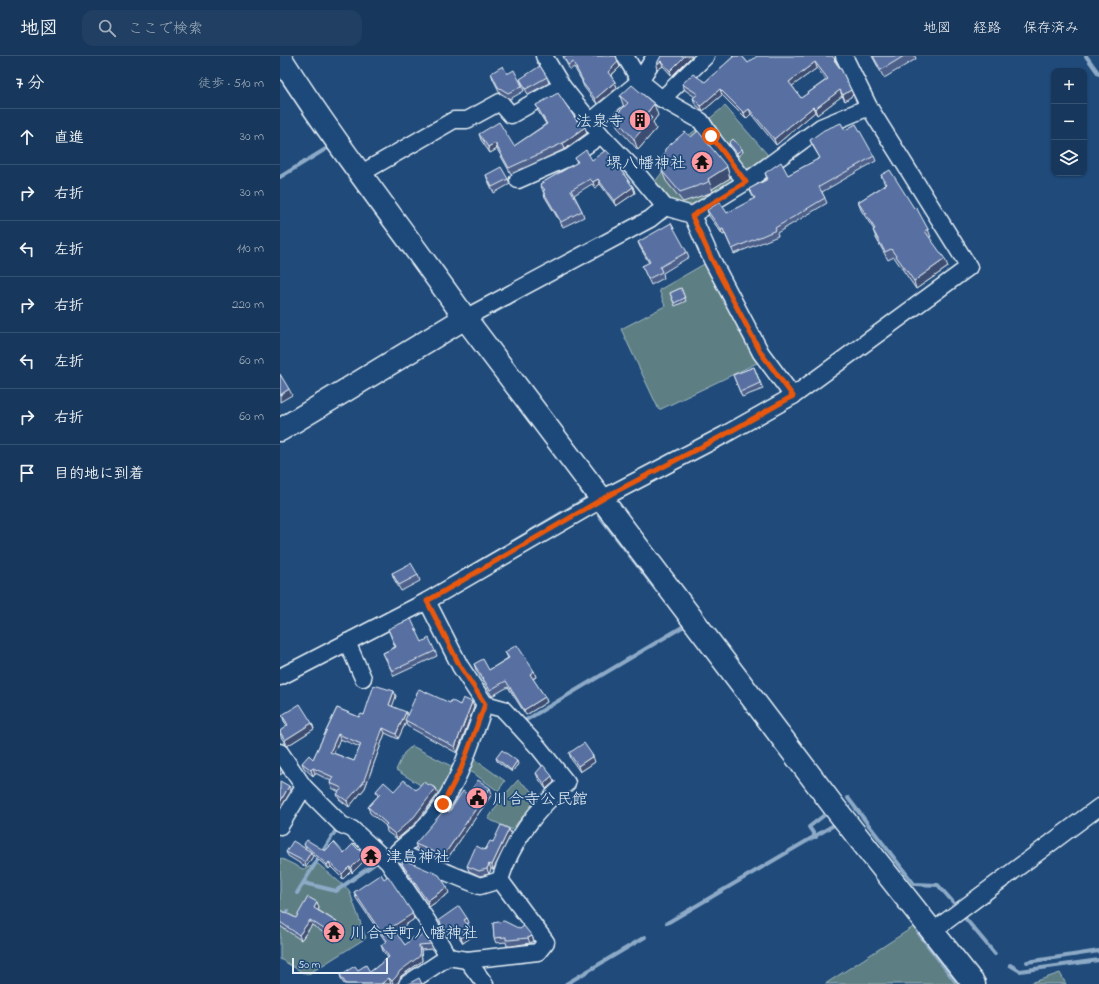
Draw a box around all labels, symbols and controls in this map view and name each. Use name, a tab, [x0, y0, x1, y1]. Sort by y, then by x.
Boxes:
search box	[82, 10, 362, 46]
text: 地図	[20, 16, 58, 43]
icon: search	[96, 17, 118, 39]
text: ここで検索	[128, 18, 203, 40]
text: 地図	[923, 18, 951, 39]
text: 経路	[973, 18, 1001, 39]
text: 保存済み	[1023, 18, 1079, 39]
map controls	[1051, 68, 1087, 176]
button: +	[1051, 68, 1087, 104]
text: 7 分	[16, 71, 44, 96]
text: 徒歩 · 510 m	[198, 74, 264, 93]
button: −	[1051, 104, 1087, 140]
building icon: 法泉寺	[627, 107, 653, 133]
place label: 法泉寺	[576, 110, 624, 134]
icon: ahead	[16, 126, 38, 148]
text: 直進	[54, 127, 84, 149]
text: 30 m	[240, 127, 264, 146]
route start	[702, 127, 720, 145]
button: layers	[1051, 140, 1087, 176]
temple icon: 堺八幡神社	[689, 149, 715, 175]
place label: 堺八幡神社	[606, 152, 686, 176]
icon: right	[16, 182, 38, 204]
text: 右折	[54, 183, 84, 205]
text: 30 m	[240, 183, 264, 202]
icon: left	[16, 238, 38, 260]
text: 左折	[54, 239, 84, 261]
text: 110 m	[237, 239, 264, 258]
icon: right	[16, 294, 38, 316]
text: 右折	[54, 295, 84, 317]
text: 220 m	[232, 295, 264, 314]
icon: left	[16, 350, 38, 372]
text: 左折	[54, 351, 84, 373]
text: 60 m	[239, 351, 264, 370]
icon: right	[16, 406, 38, 428]
text: 右折	[54, 407, 84, 429]
text: 60 m	[239, 407, 264, 426]
icon: arrive	[16, 462, 38, 484]
text: 目的地に到着	[54, 463, 144, 485]
public building icon: 川合寺公民館	[464, 785, 490, 811]
place label: 川合寺公民館	[492, 788, 588, 812]
route end	[434, 795, 452, 813]
temple icon: 津島神社	[358, 843, 384, 869]
place label: 津島神社	[386, 846, 450, 870]
temple icon: 川合寺町八幡神社	[321, 919, 347, 945]
place label: 川合寺町八幡神社	[350, 922, 478, 946]
scale bar	[292, 956, 388, 975]
text: 50 m	[298, 957, 320, 973]

